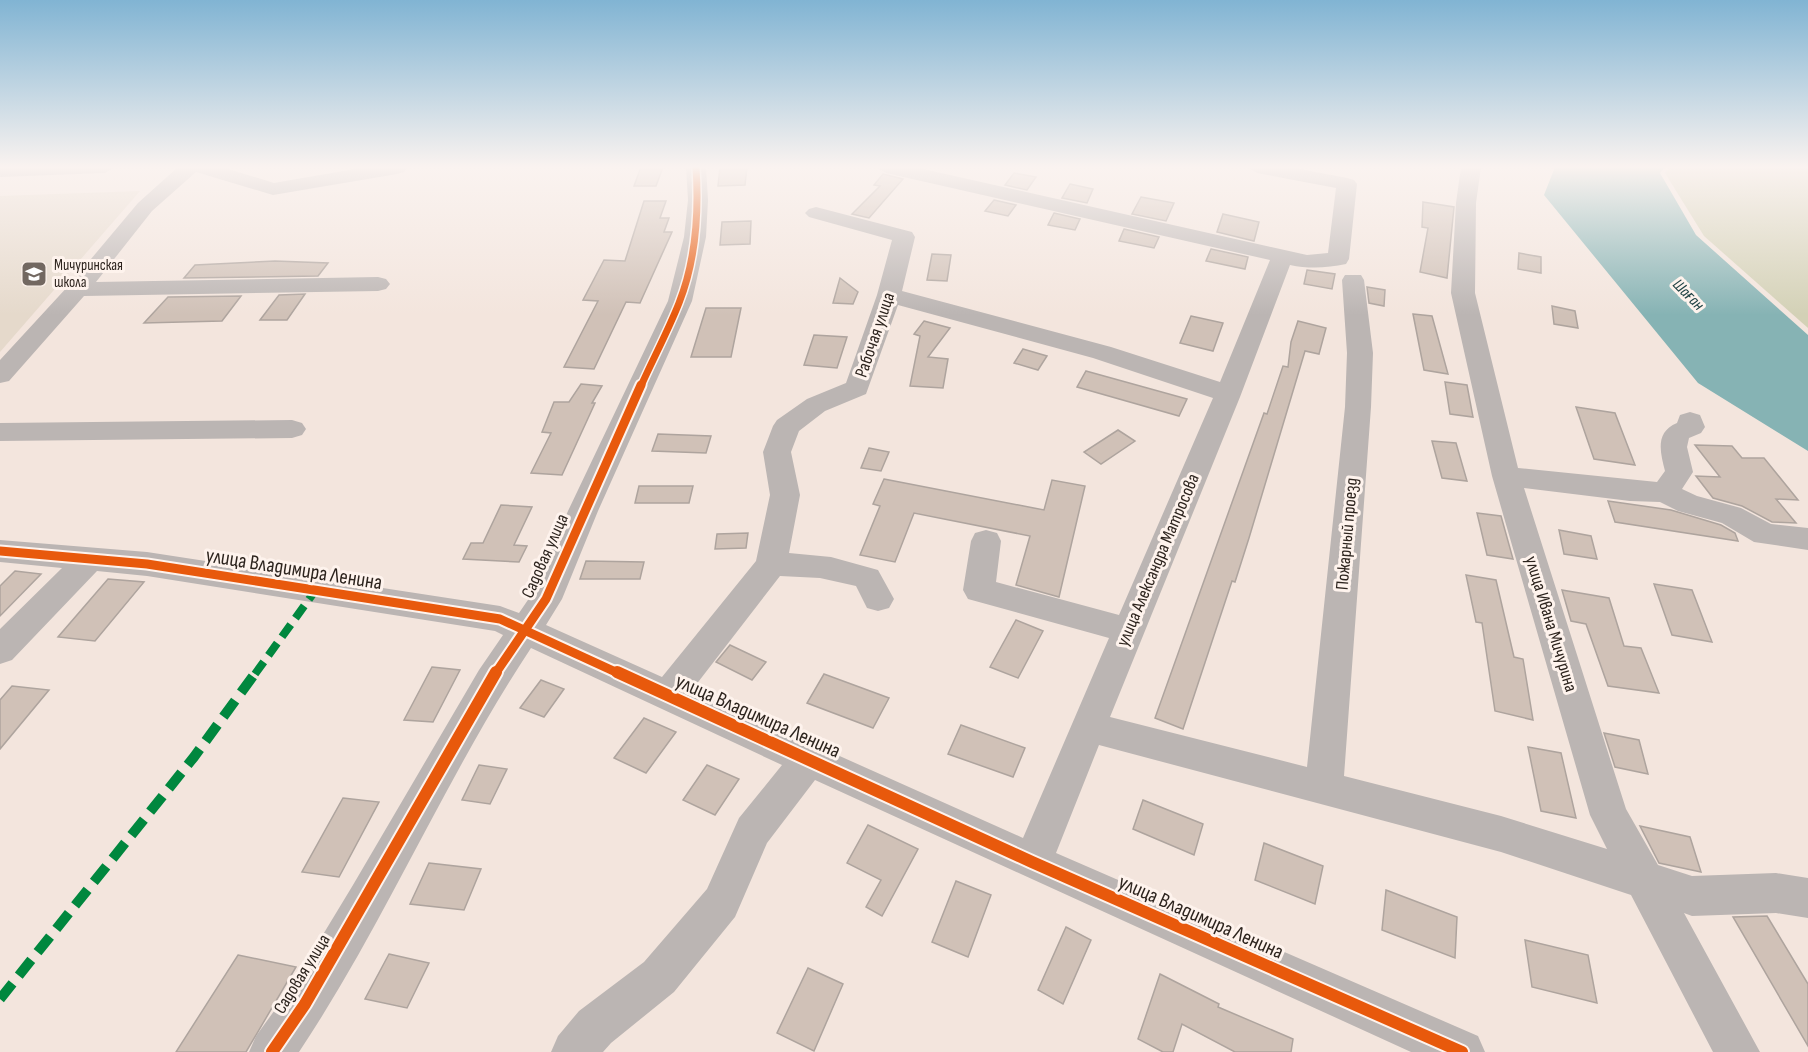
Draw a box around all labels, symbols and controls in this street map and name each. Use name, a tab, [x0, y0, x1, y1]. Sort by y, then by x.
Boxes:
place label: Мичуринская школа	[54, 256, 123, 292]
school or university icon: Мичуринская школа	[19, 259, 49, 289]
water label: Шаған	[1668, 275, 1708, 315]
street label: Рабочая улица	[851, 290, 899, 380]
street label: улица Александра Матросова	[1112, 471, 1204, 649]
street label: Пожарный проезд	[1332, 477, 1362, 591]
street label: Садовая улица	[517, 511, 573, 601]
street label: улица Владимира Ленина	[204, 543, 384, 595]
street label: улица Ивана Мичурина	[1520, 554, 1582, 694]
street label: улица Владимира Ленина	[672, 668, 844, 764]
street label: улица Владимира Ленина	[1115, 869, 1287, 965]
street label: Садовая улица	[269, 930, 335, 1018]

